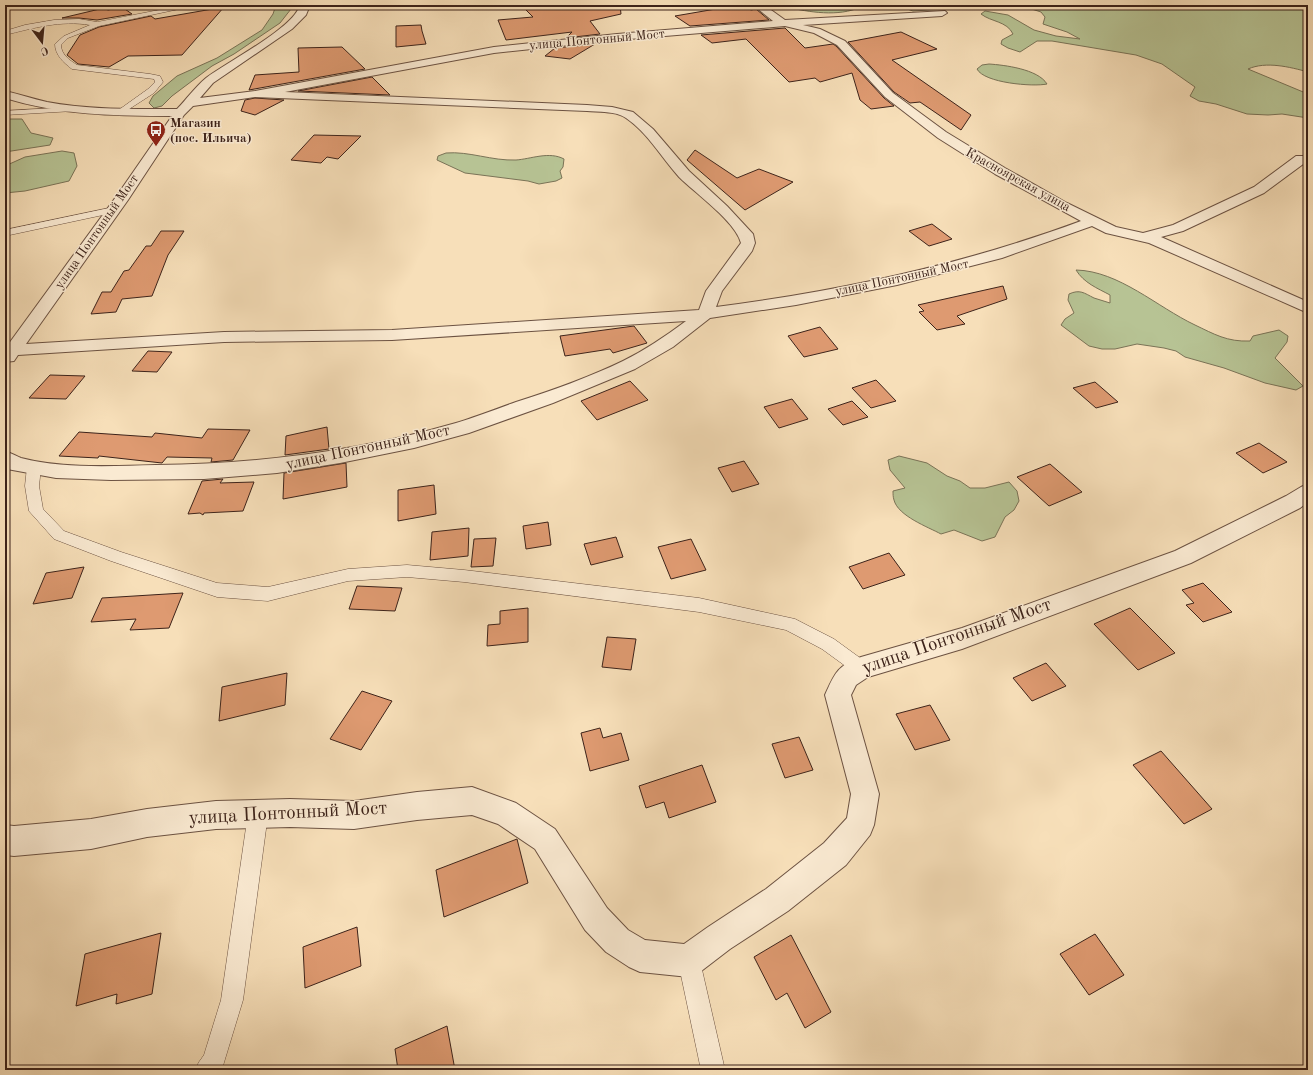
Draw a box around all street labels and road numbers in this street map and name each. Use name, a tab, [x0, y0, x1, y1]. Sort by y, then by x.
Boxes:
street label: улица Понтонный Мост	[529, 28, 665, 52]
street label: Красноярская улица	[963, 146, 1073, 214]
street label: улица Понтонный Мост	[53, 173, 141, 291]
street label: улица Понтонный Мост	[834, 258, 970, 298]
street label: улица Понтонный Мост	[285, 423, 451, 473]
street label: улица Понтонный Мост	[860, 596, 1054, 678]
street label: улица Понтонный Мост	[188, 799, 388, 829]

